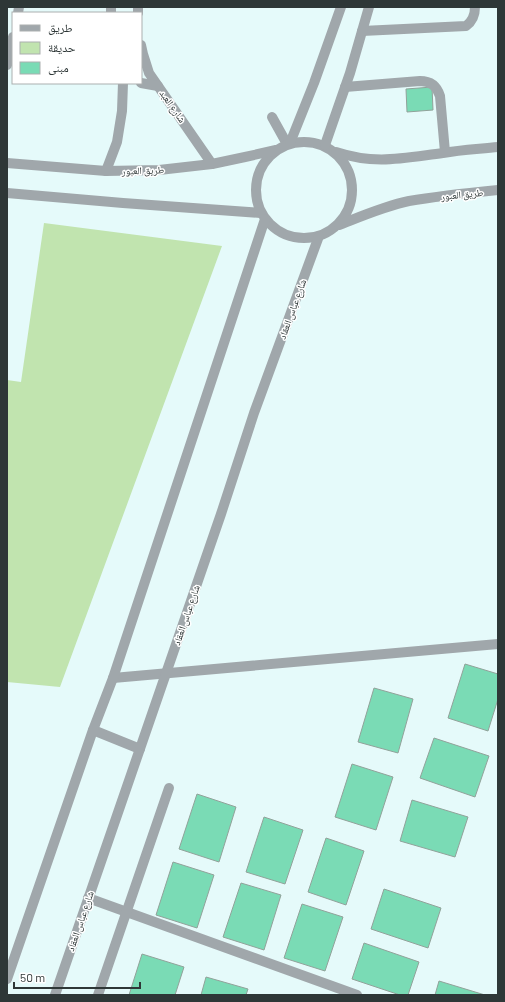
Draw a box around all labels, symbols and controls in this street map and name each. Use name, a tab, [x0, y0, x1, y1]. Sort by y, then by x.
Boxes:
legend	[12, 12, 142, 84]
text: طريق	[48, 20, 73, 35]
text: حديقة	[48, 40, 76, 55]
text: مبنى	[48, 60, 69, 75]
street label: شارع العبد	[157, 87, 189, 126]
street label: طريق العبور	[121, 163, 165, 178]
street label: طريق العبور	[439, 186, 484, 203]
street label: شارع عباس العقاد	[276, 277, 309, 341]
street label: شارع عباس العقاد	[170, 583, 203, 647]
street label: شارع عباس العقاد	[64, 889, 97, 953]
scale bar	[14, 964, 140, 990]
text: 50 m	[20, 970, 45, 984]

